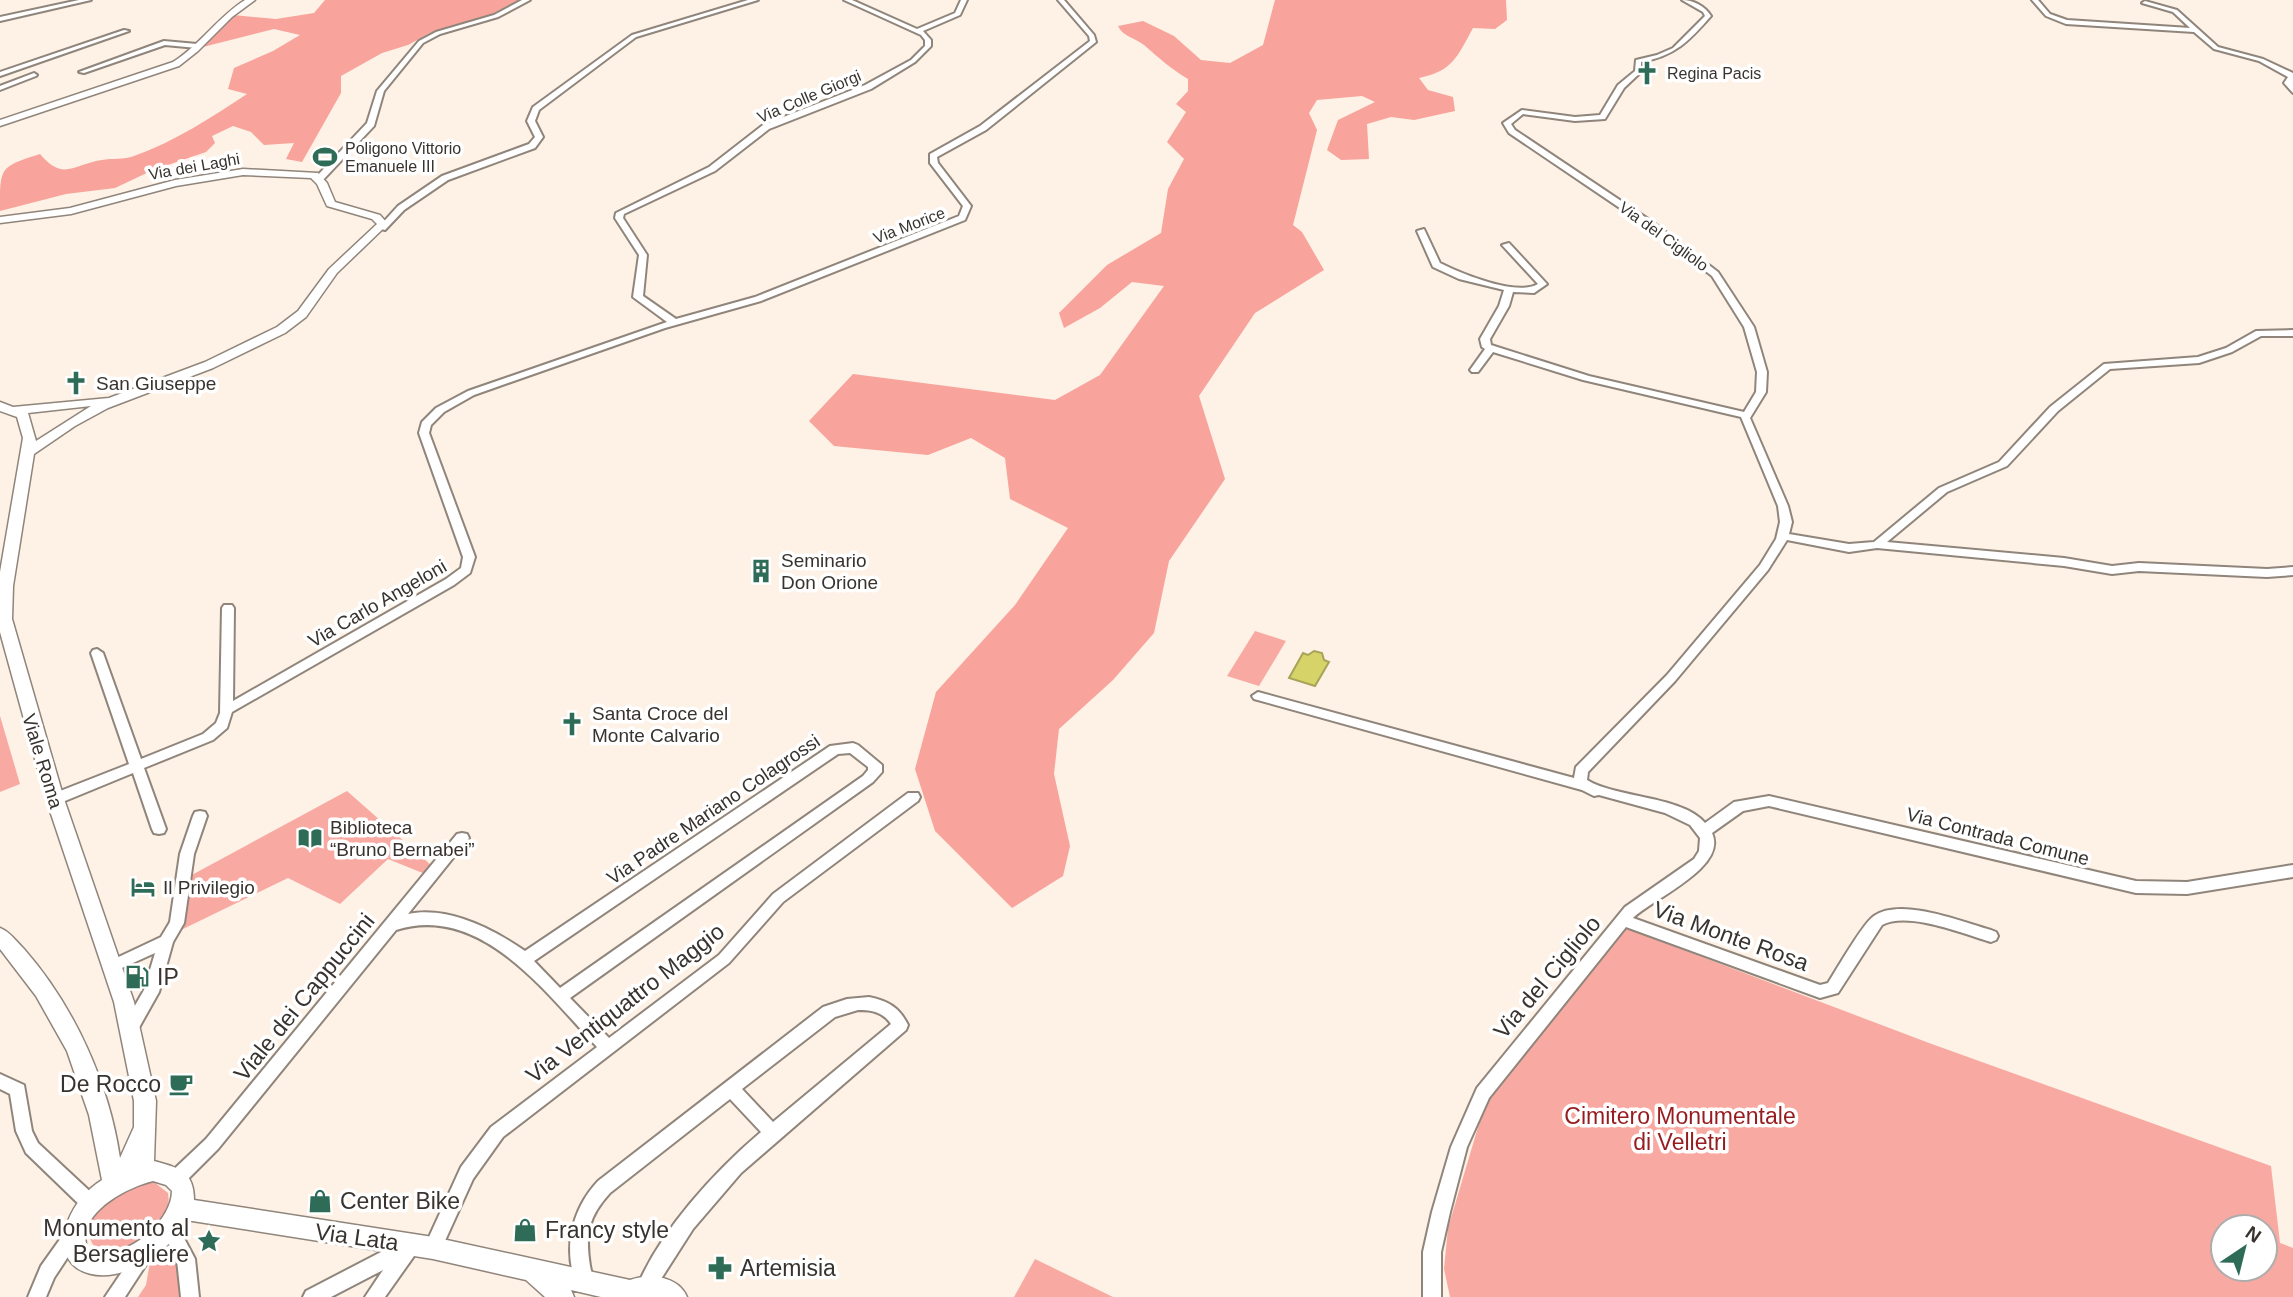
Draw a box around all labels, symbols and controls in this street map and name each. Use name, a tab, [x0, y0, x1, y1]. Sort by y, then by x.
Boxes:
church icon: Regina Pacis	[1633, 59, 1661, 87]
place label: Regina Pacis	[1667, 65, 1761, 82]
street label: Via Colle Giorgi	[755, 67, 864, 126]
place label: Poligono Vittorio Emanuele III	[345, 140, 461, 175]
sports icon: Poligono Vittorio Emanuele III	[311, 143, 339, 171]
street label: Via dei Laghi	[147, 150, 241, 183]
street label: Via del Cigliolo	[1616, 199, 1711, 274]
street label: Via Morice	[871, 204, 947, 247]
church icon: San Giuseppe	[62, 369, 90, 397]
place label: San Giuseppe	[96, 373, 216, 394]
place label: Seminario Don Orione	[781, 550, 878, 593]
street label: Via Carlo Angeloni	[304, 555, 450, 652]
building icon: Seminario Don Orione	[747, 557, 775, 585]
place label: Santa Croce del Monte Calvario	[592, 703, 728, 746]
church icon: Santa Croce del Monte Calvario	[558, 710, 586, 738]
street label: Viale Roma	[18, 711, 67, 811]
street label: Via Padre Mariano Colagrossi	[603, 730, 824, 889]
street label: Via Contrada Comune	[1904, 804, 2091, 869]
place label: Biblioteca “Bruno Bernabei”	[330, 817, 475, 860]
library icon: Biblioteca “Bruno Bernabei”	[296, 824, 324, 852]
hotel icon: Il Privilegio	[129, 873, 157, 901]
place label: Il Privilegio	[163, 877, 255, 898]
street label: Via Monte Rosa	[1650, 896, 1812, 976]
street label: Viale dei Cappuccini	[228, 908, 380, 1086]
street label: Via del Cigliolo	[1488, 911, 1606, 1043]
street label: Via Ventiquattro Maggio	[521, 918, 729, 1088]
fuel station icon: IP	[123, 963, 151, 991]
place label: IP	[157, 964, 179, 990]
cafe icon: De Rocco	[167, 1070, 195, 1098]
place label: De Rocco	[60, 1071, 161, 1097]
park label: Cimitero Monumentale di Velletri	[1564, 1103, 1796, 1155]
shop icon: Center Bike	[306, 1187, 334, 1215]
place label: Center Bike	[340, 1188, 460, 1214]
north arrow	[2209, 1213, 2279, 1283]
place label: Monumento al Bersagliere	[43, 1215, 189, 1267]
shop icon: Francy style	[511, 1216, 539, 1244]
place label: Francy style	[545, 1217, 669, 1243]
street label: Via Lata	[314, 1218, 401, 1256]
text: N	[2242, 1222, 2265, 1247]
place icon: Monumento al Bersagliere	[195, 1227, 223, 1255]
pharmacy icon: Artemisia	[706, 1254, 734, 1282]
place label: Artemisia	[740, 1255, 836, 1281]

